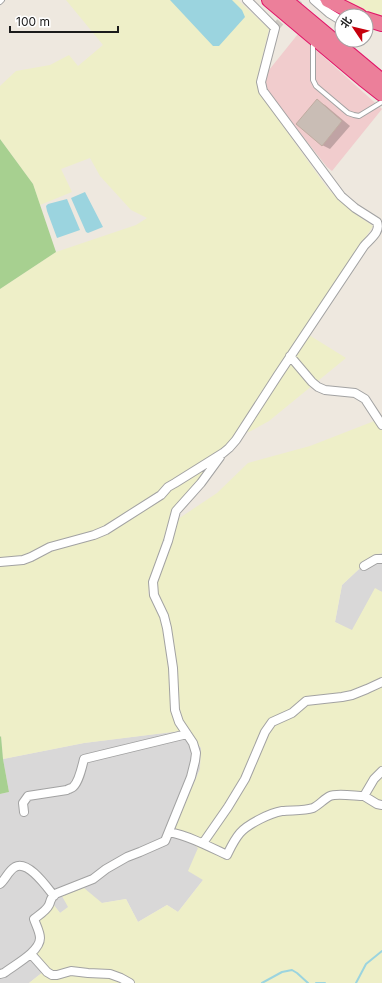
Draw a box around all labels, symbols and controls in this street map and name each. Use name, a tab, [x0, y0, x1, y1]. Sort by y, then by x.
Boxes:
scale bar	[10, 8, 118, 34]
north arrow	[334, 8, 374, 48]
text: 100 m	[16, 14, 50, 29]
text: 北	[337, 14, 355, 31]

